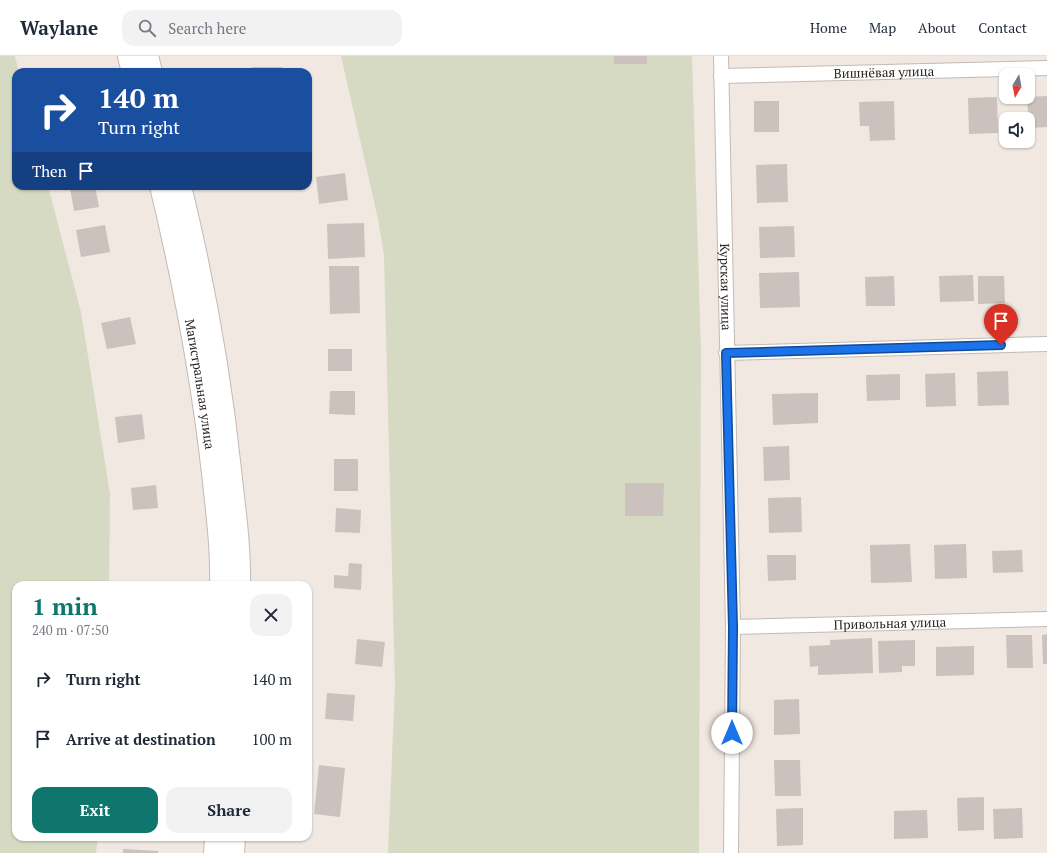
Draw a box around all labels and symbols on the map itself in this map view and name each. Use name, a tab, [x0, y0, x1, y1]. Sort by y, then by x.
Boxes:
street label: Вишнёвая улица	[833, 62, 935, 82]
north arrow	[999, 68, 1035, 104]
street label: Курская улица	[716, 243, 736, 331]
pin	[984, 304, 1018, 345]
street label: Магистральная улица	[181, 317, 219, 451]
street label: Привольная улица	[833, 613, 947, 633]
position arrow	[711, 712, 753, 754]

